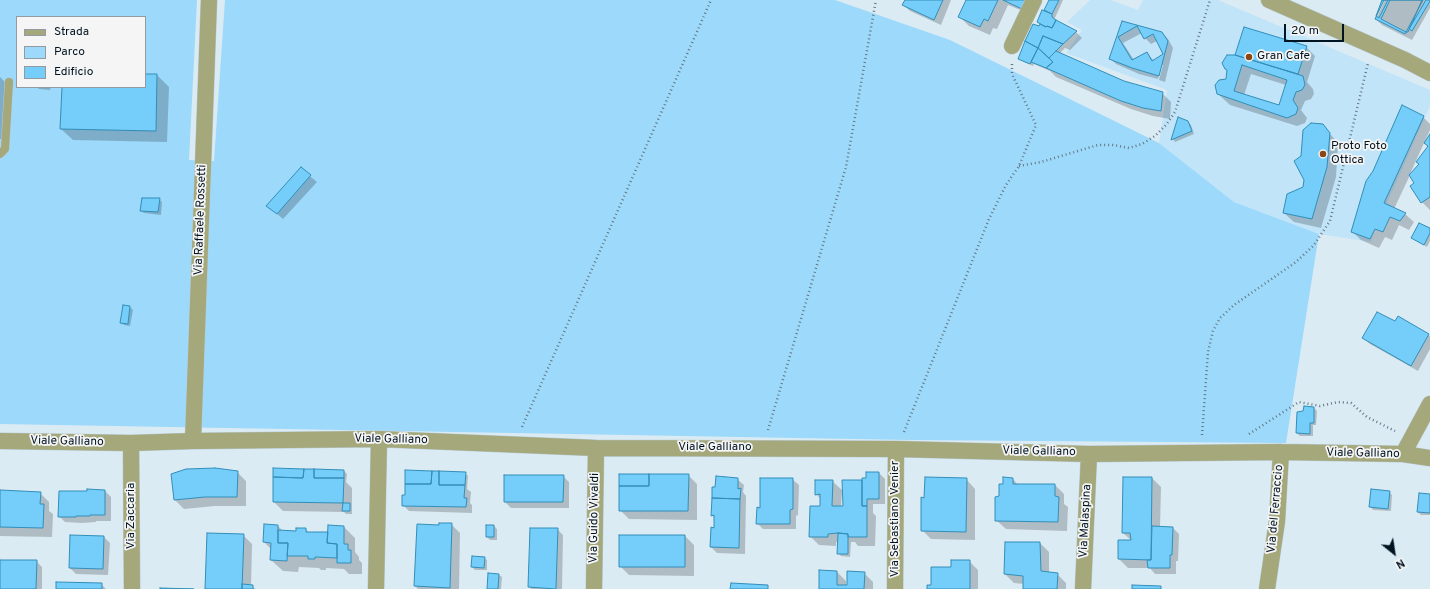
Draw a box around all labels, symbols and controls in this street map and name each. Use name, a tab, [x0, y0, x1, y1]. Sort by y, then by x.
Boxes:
legend	[16, 16, 146, 88]
scale bar	[1286, 16, 1346, 42]
text: 20 m	[1291, 23, 1319, 39]
text: Strada	[54, 24, 89, 40]
text: Parco	[54, 44, 85, 60]
place label: Gran Cafe	[1257, 50, 1310, 64]
marker: Gran Cafe	[1244, 52, 1254, 62]
text: Edificio	[54, 64, 93, 80]
place label: Proto Foto Ottica	[1331, 140, 1387, 168]
marker: Proto Foto Ottica	[1318, 149, 1328, 159]
street label: Via Raffaele Rossetti	[192, 164, 210, 276]
street label: Viale Galliano	[354, 432, 428, 448]
street label: Viale Galliano	[30, 434, 104, 450]
street label: Viale Galliano	[678, 441, 752, 455]
street label: Viale Galliano	[1002, 444, 1076, 460]
street label: Viale Galliano	[1326, 446, 1400, 462]
street label: Via Sebastiano Venier	[889, 461, 903, 577]
street label: Via del Ferraccio	[1265, 464, 1287, 554]
street label: Via Guido Vivaldi	[587, 473, 603, 563]
street label: Via Zaccaria	[125, 483, 139, 549]
street label: Via Malaspina	[1077, 484, 1095, 558]
north arrow	[1374, 533, 1414, 573]
text: N	[1393, 555, 1407, 571]

